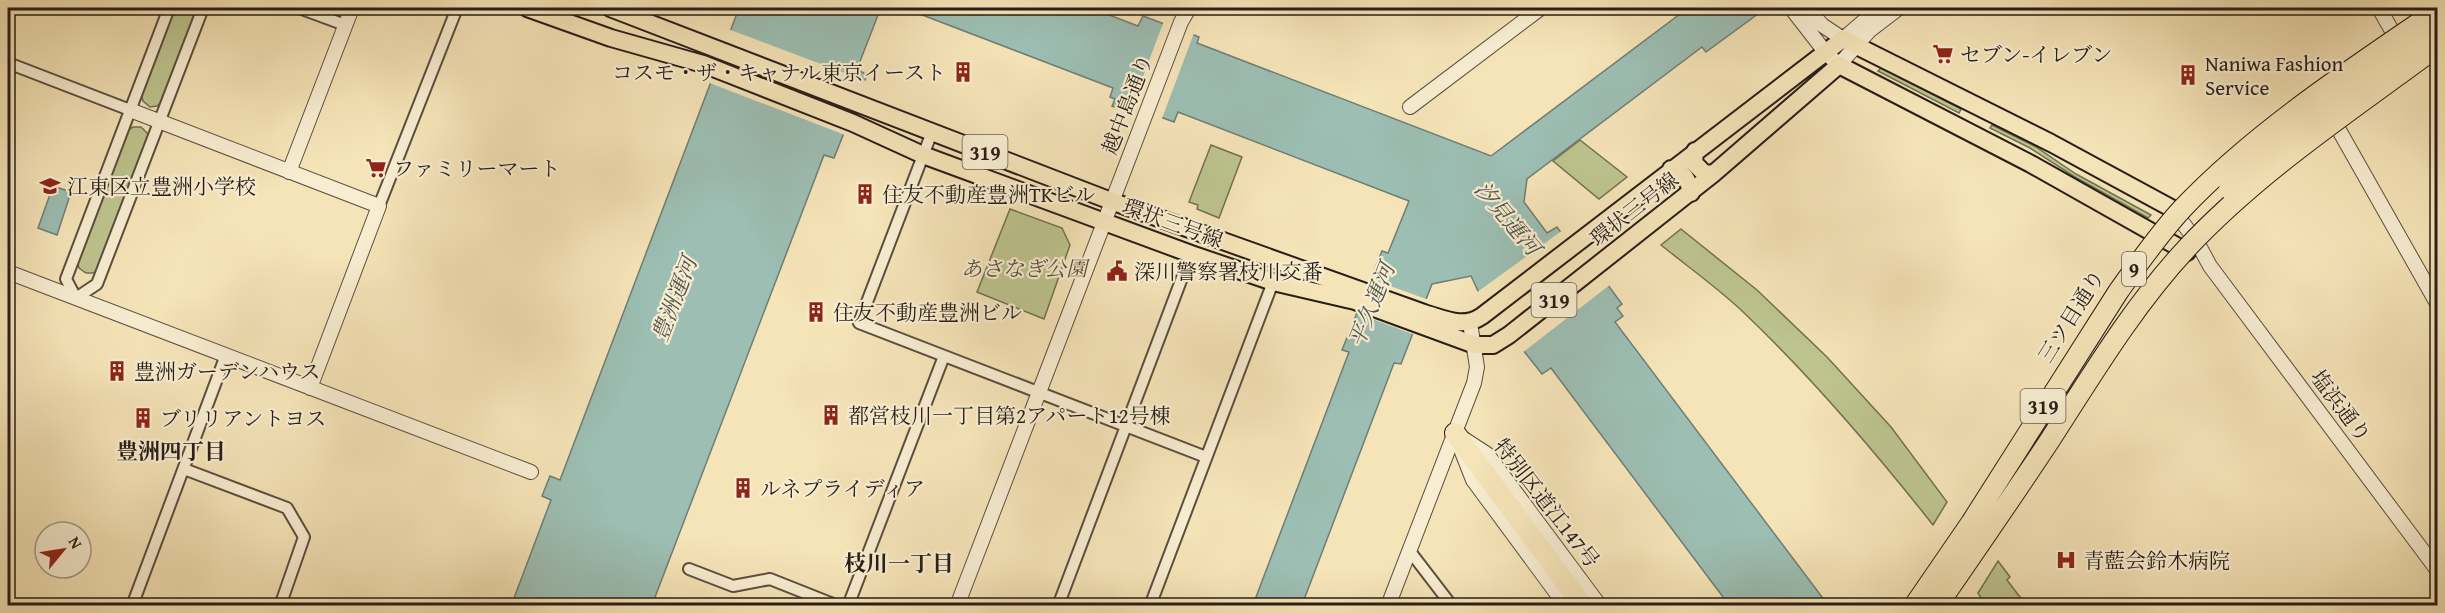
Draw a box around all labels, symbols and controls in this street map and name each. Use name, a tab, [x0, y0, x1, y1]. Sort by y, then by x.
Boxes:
place label: セブン-イレブン	[1960, 39, 2113, 70]
supermarket icon: セブン-イレブン	[1931, 42, 1955, 66]
place label: Naniwa Fashion Service	[2205, 48, 2344, 103]
street label: 越中島通り	[1094, 49, 1160, 159]
place label: コスモ・ザ・キャナル東京イースト	[612, 57, 946, 88]
building icon: コスモ・ザ・キャナル東京イースト	[951, 60, 975, 84]
building icon: Naniwa Fashion Service	[2176, 63, 2200, 87]
road number: 319	[962, 135, 1008, 169]
place label: ファミリーマート	[393, 153, 561, 184]
supermarket icon: ファミリーマート	[364, 156, 388, 180]
street label: 環状三号線	[1583, 164, 1685, 254]
place label: 江東区立豊洲小学校	[67, 171, 256, 202]
school or university icon: 江東区立豊洲小学校	[38, 174, 62, 198]
water label: 汐見運河	[1467, 174, 1551, 265]
place label: 住友不動産豊洲TKビル	[882, 179, 1095, 210]
building icon: 住友不動産豊洲TKビル	[853, 182, 877, 206]
street label: 環状三号線	[1118, 190, 1228, 256]
water label: 豊洲運河	[643, 248, 706, 346]
road number: 9	[2122, 252, 2146, 286]
park label: あさなぎ公園	[961, 253, 1090, 284]
water label: 平久運河	[1340, 255, 1404, 352]
place label: 深川警察署枝川交番	[1134, 256, 1323, 287]
public building icon: 深川警察署枝川交番	[1105, 259, 1129, 283]
street label: 三ツ目通り	[2030, 263, 2112, 369]
road number: 319	[1532, 283, 1576, 317]
place label: 住友不動産豊洲ビル	[833, 297, 1022, 328]
building icon: 住友不動産豊洲ビル	[804, 300, 828, 324]
place label: 豊洲ガーデンハウス	[134, 356, 320, 387]
building icon: 豊洲ガーデンハウス	[105, 359, 129, 383]
street label: 塩浜通り	[2303, 363, 2379, 449]
road number: 319	[2020, 389, 2066, 423]
place label: 都営枝川一丁目第2アパート12号棟	[848, 400, 1171, 431]
place label: ブリリアントヨス	[160, 403, 326, 434]
building icon: 都営枝川一丁目第2アパート12号棟	[819, 403, 843, 427]
building icon: ブリリアントヨス	[131, 406, 155, 430]
street label: 特別区道江147号	[1487, 432, 1607, 574]
district label: 豊洲四丁目	[116, 435, 226, 467]
place label: ルネプライディア	[760, 473, 925, 504]
building icon: ルネプライディア	[731, 476, 755, 500]
north arrow	[33, 520, 93, 580]
text: N	[63, 532, 89, 553]
place label: 青藍会鈴木病院	[2083, 545, 2230, 576]
district label: 枝川一丁目	[844, 547, 954, 579]
hospital icon: 青藍会鈴木病院	[2054, 548, 2078, 572]

